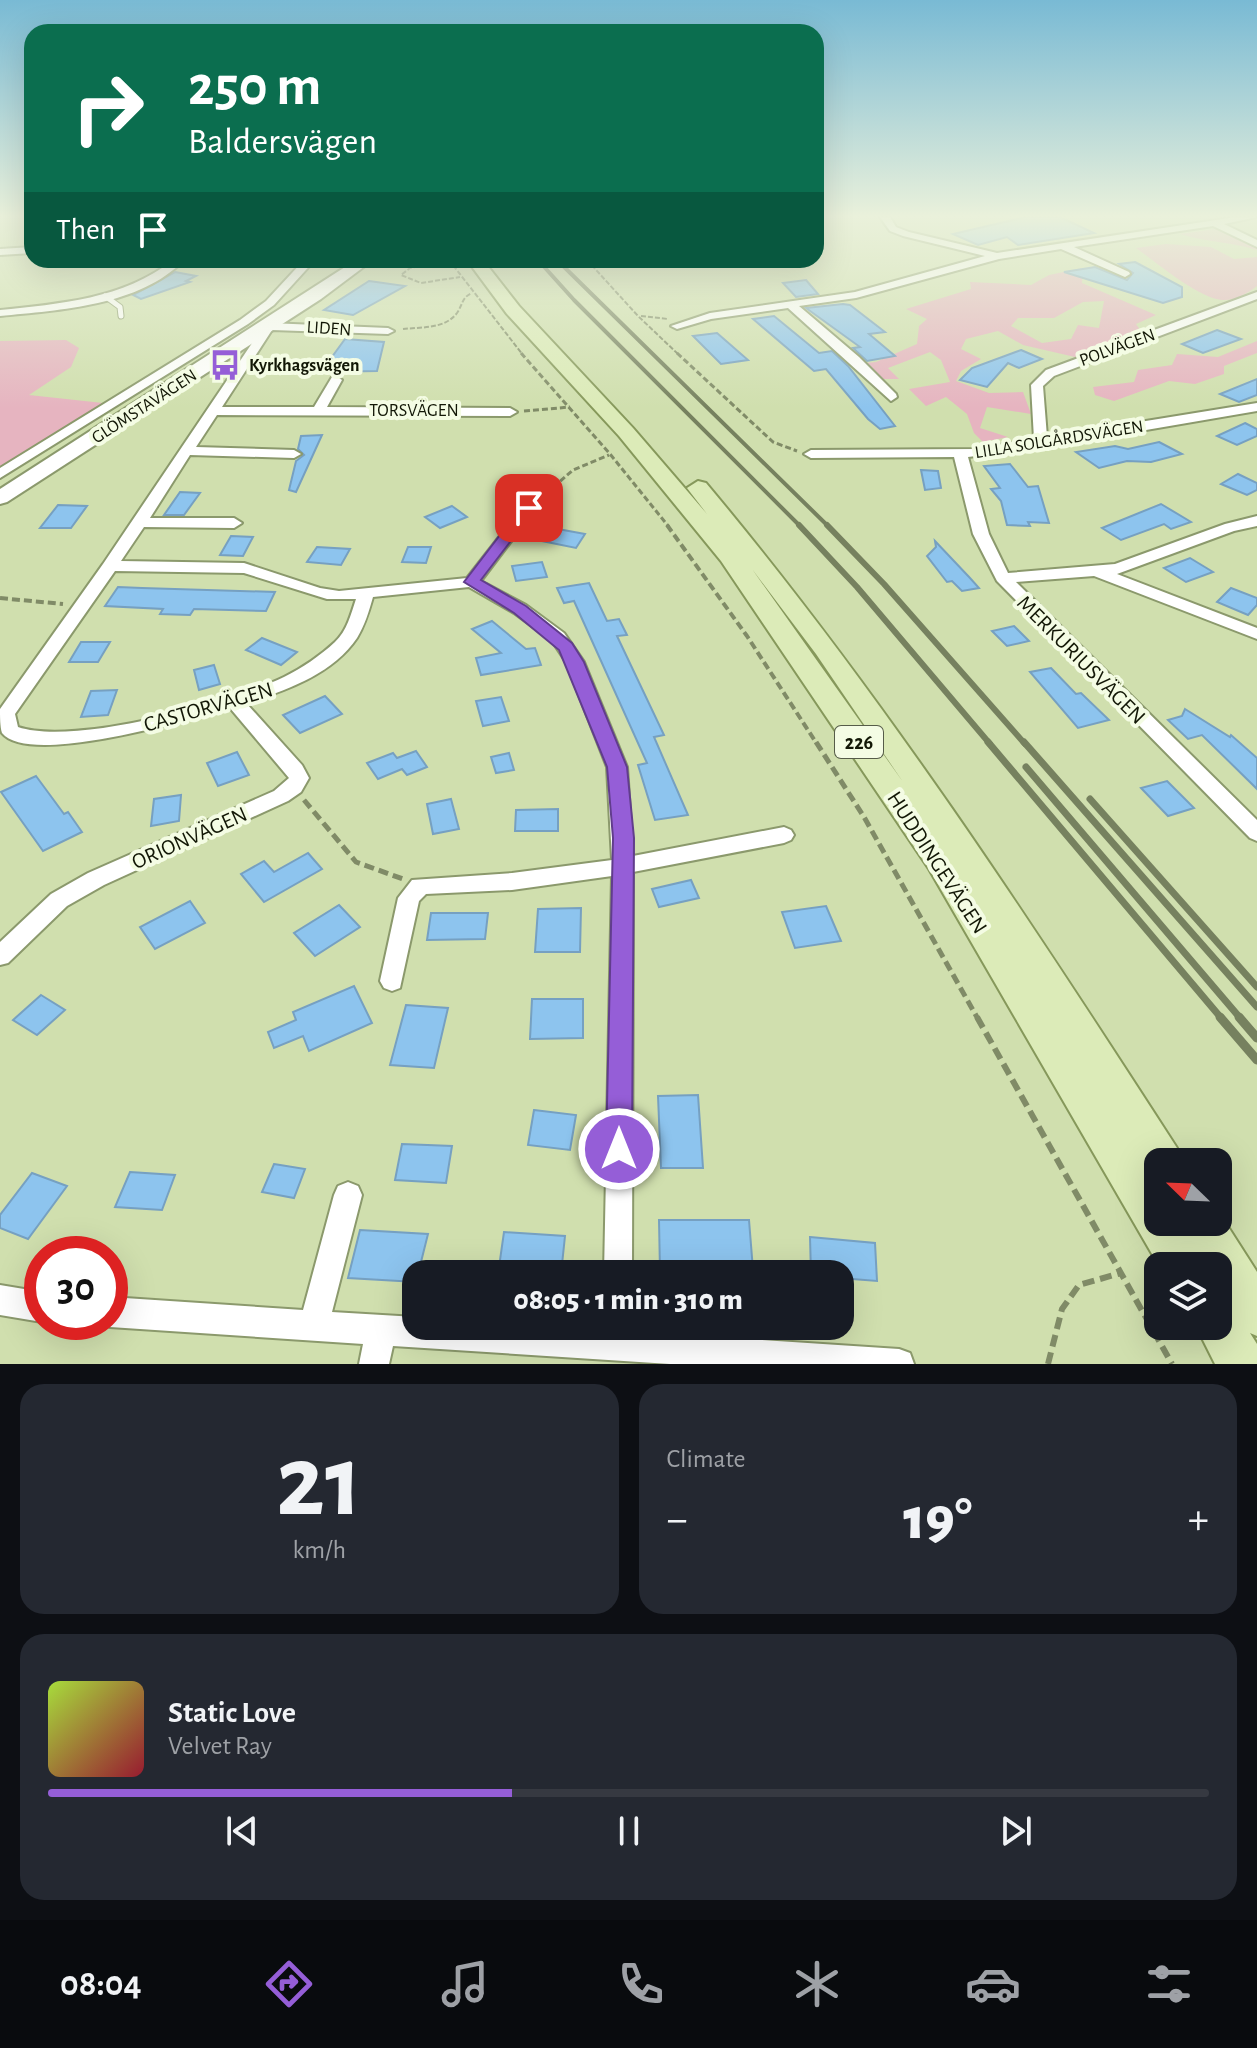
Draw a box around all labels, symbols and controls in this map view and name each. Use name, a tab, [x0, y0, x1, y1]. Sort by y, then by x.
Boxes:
icon: right	[56, 56, 160, 160]
text: 250 m	[188, 59, 321, 115]
text: Baldersvägen	[188, 124, 377, 160]
icon: arrive	[131, 208, 175, 252]
text: Then	[56, 215, 115, 245]
street label: LIDEN	[306, 318, 352, 340]
street label: POLVÄGEN	[1076, 324, 1158, 370]
bus stop icon: Kyrkhagsvägen	[208, 348, 242, 382]
place label: Kyrkhagsvägen	[249, 357, 360, 375]
street label: GLÖMSTAVÄGEN	[88, 365, 200, 447]
street label: TORSVÄGEN	[369, 400, 459, 420]
street label: LILLA SOLGÅRDSVÄGEN	[973, 415, 1145, 462]
pin	[495, 474, 563, 542]
icon: arrive	[507, 486, 551, 530]
street label: MERKURIUSVÄGEN	[1013, 591, 1150, 728]
street label: CASTORVÄGEN	[141, 678, 275, 736]
road number: 226	[835, 726, 883, 758]
street label: HUDDINGEVÄGEN	[883, 787, 991, 938]
street label: ORIONVÄGEN	[129, 803, 250, 873]
position arrow	[577, 1107, 661, 1191]
north arrow	[1144, 1148, 1232, 1236]
map controls	[1144, 1148, 1232, 1340]
speed limit sign: 30	[24, 1236, 128, 1340]
button: layers	[1144, 1252, 1232, 1340]
text: 08:05 · 1 min · 310 m	[513, 1285, 743, 1315]
text: 21	[276, 1431, 362, 1535]
text: Climate	[667, 1446, 745, 1472]
text: 19°	[903, 1490, 972, 1550]
text: −	[667, 1498, 688, 1542]
text: +	[1188, 1498, 1209, 1542]
text: km/h	[292, 1537, 346, 1563]
text: Static Love	[168, 1698, 296, 1728]
text: Velvet Ray	[168, 1733, 272, 1759]
icon: previous	[220, 1809, 264, 1853]
icon: pause	[607, 1809, 651, 1853]
icon: next	[994, 1809, 1038, 1853]
icon: directions	[261, 1956, 317, 2012]
icon: music	[437, 1956, 493, 2012]
icon: phone	[613, 1956, 669, 2012]
icon: climate	[789, 1956, 845, 2012]
icon: car	[965, 1956, 1021, 2012]
icon: filters	[1141, 1956, 1197, 2012]
text: 08:04	[60, 1966, 142, 2002]

